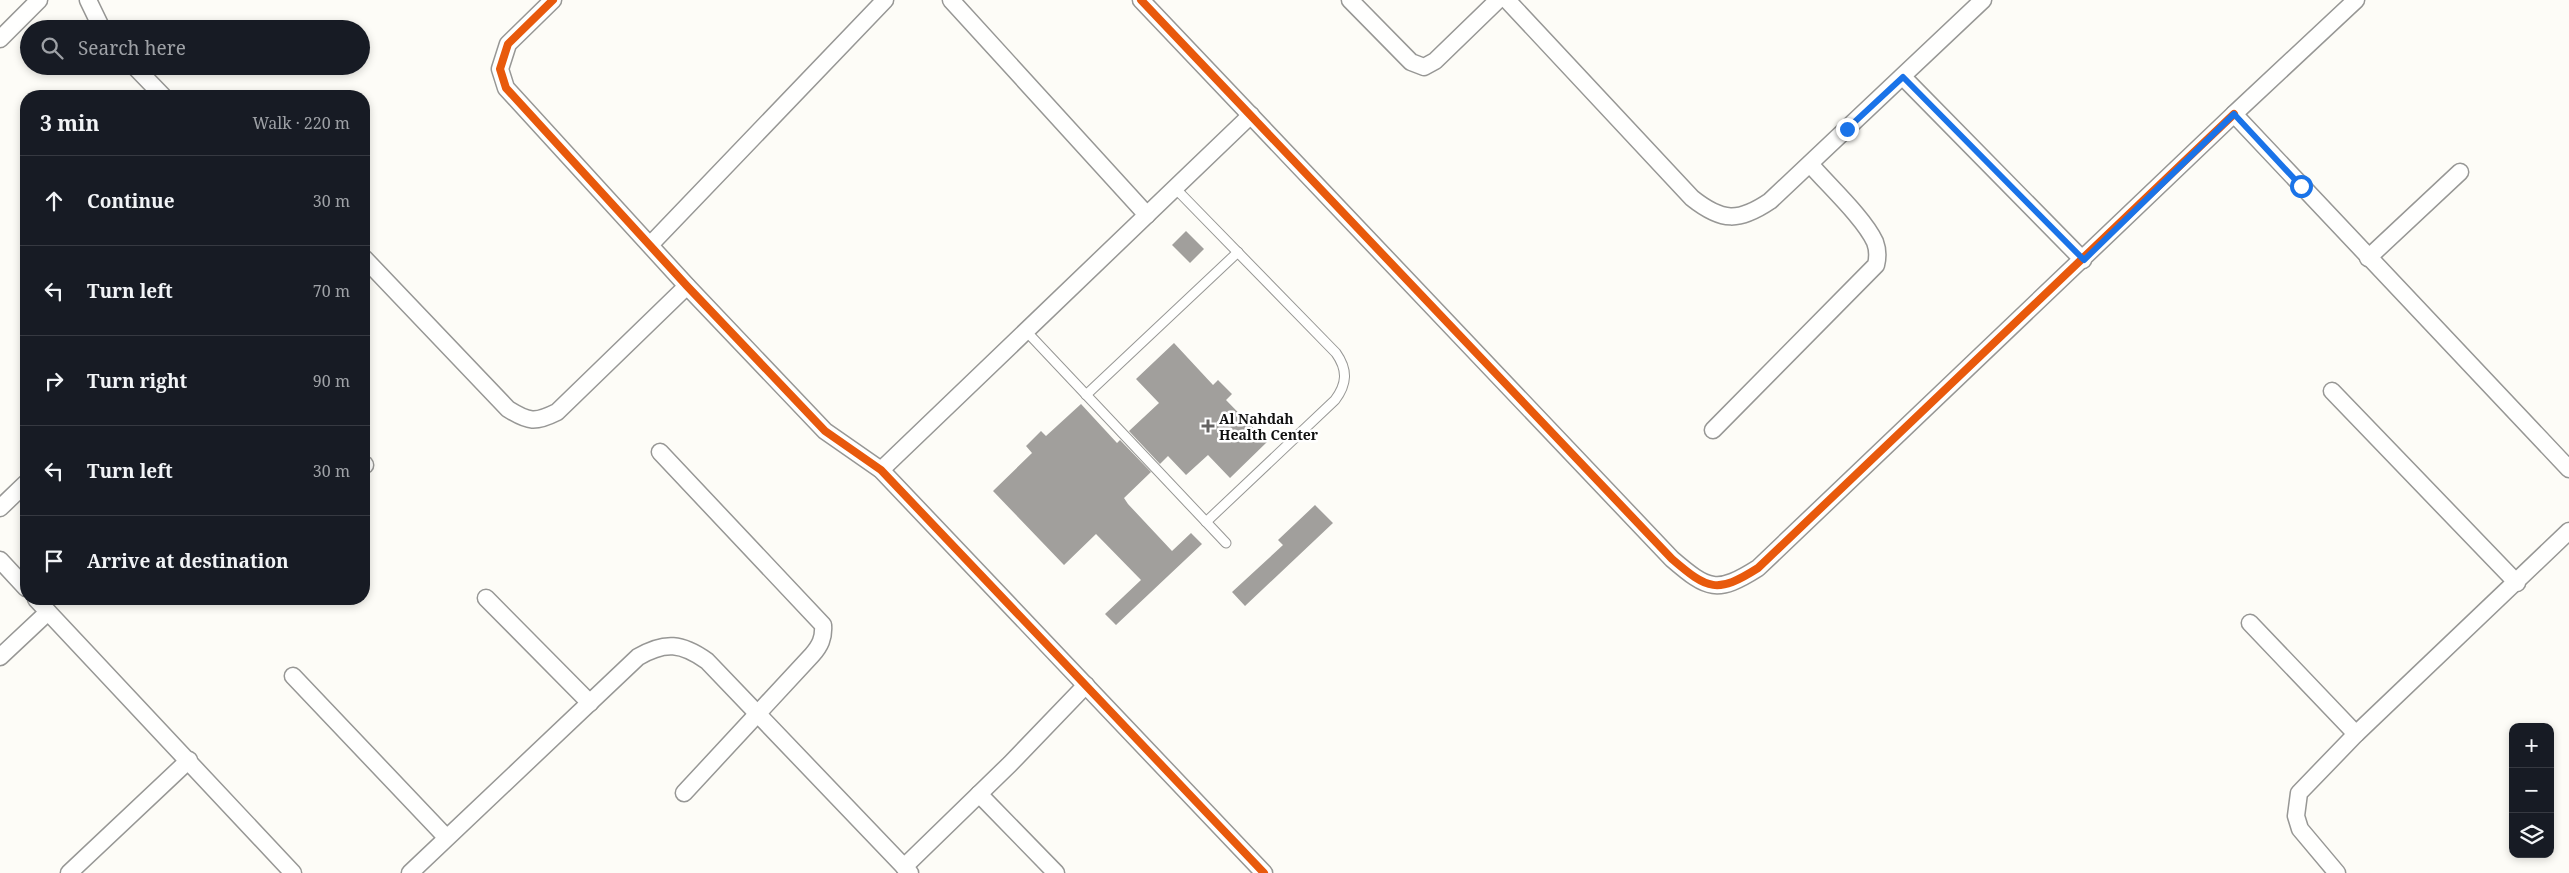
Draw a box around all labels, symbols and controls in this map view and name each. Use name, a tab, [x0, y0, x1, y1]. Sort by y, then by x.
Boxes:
search box	[20, 20, 370, 75]
icon: search	[38, 34, 66, 62]
text: Search here	[78, 35, 186, 61]
text: 3 min	[40, 109, 99, 137]
text: Walk · 220 m	[253, 112, 350, 134]
route end	[1836, 118, 1859, 141]
route start	[2290, 175, 2313, 198]
icon: ahead	[40, 187, 68, 215]
text: Continue	[87, 188, 175, 214]
text: 30 m	[313, 190, 350, 212]
icon: left	[40, 277, 68, 305]
text: Turn left	[87, 278, 173, 304]
text: 70 m	[313, 280, 350, 302]
icon: right	[40, 367, 68, 395]
text: Turn right	[87, 368, 187, 394]
text: 90 m	[313, 370, 350, 392]
place label: Al Nahdah Health Center	[1219, 409, 1319, 444]
marker: Al Nahdah Health Center	[1201, 419, 1215, 433]
icon: left	[40, 457, 68, 485]
text: Turn left	[87, 458, 173, 484]
text: 30 m	[313, 460, 350, 482]
icon: arrive	[40, 547, 68, 575]
text: Arrive at destination	[87, 548, 289, 574]
map controls	[2509, 723, 2554, 858]
button: +	[2509, 723, 2554, 768]
button: −	[2509, 768, 2554, 813]
button: layers	[2509, 813, 2554, 858]

